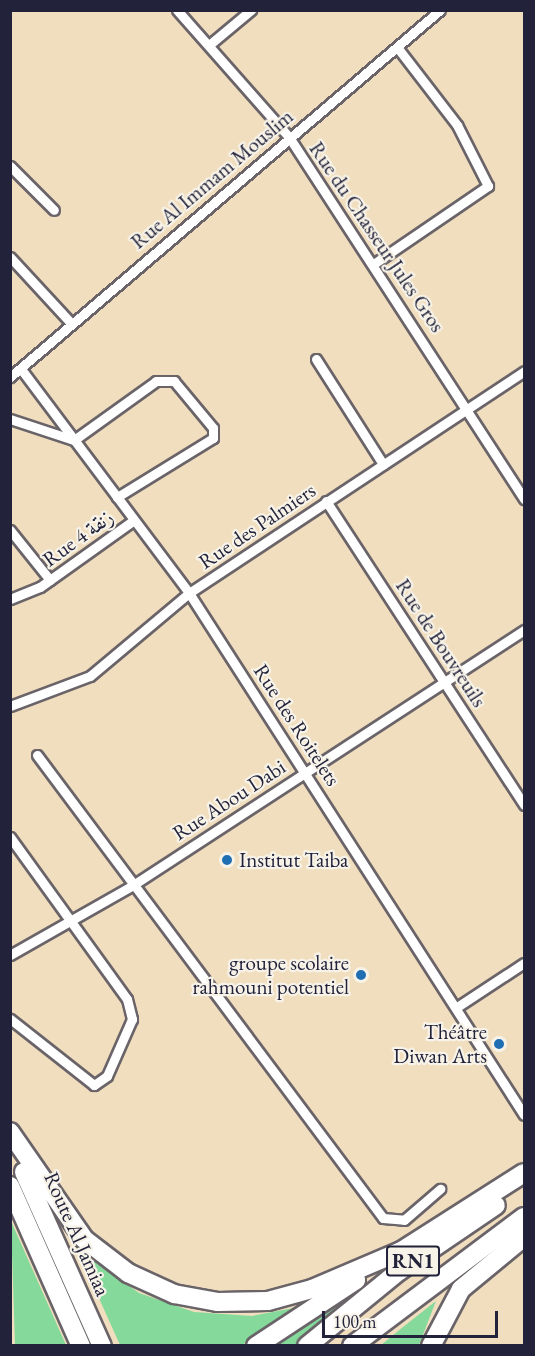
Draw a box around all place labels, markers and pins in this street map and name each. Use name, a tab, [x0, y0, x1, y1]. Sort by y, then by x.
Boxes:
place label: Institut Taiba	[239, 847, 348, 873]
marker: Institut Taiba	[220, 853, 234, 867]
place label: groupe scolaire rahmouni potentiel	[192, 950, 349, 1000]
marker: groupe scolaire rahmouni potentiel	[354, 968, 368, 982]
place label: Théâtre Diwan Arts	[393, 1019, 487, 1069]
marker: Théâtre Diwan Arts	[492, 1037, 506, 1051]

